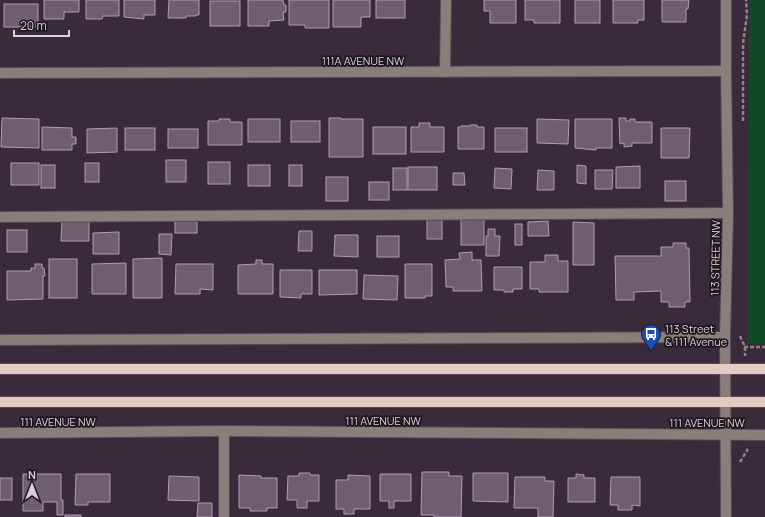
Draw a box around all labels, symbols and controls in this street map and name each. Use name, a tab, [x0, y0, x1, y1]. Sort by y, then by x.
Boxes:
scale bar	[14, 12, 69, 38]
text: 20 m	[20, 17, 47, 34]
street label: 111A AVENUE NW	[322, 53, 405, 68]
street label: 113 STREET NW	[707, 219, 723, 296]
place label: 113 Street & 111 Avenue	[665, 321, 728, 349]
bus stop icon: 113 Street & 111 Avenue	[640, 323, 662, 351]
street label: 111 AVENUE NW	[345, 413, 422, 428]
street label: 111 AVENUE NW	[20, 414, 97, 429]
street label: 111 AVENUE NW	[669, 415, 746, 430]
north arrow	[12, 465, 52, 505]
text: N	[28, 467, 36, 482]

